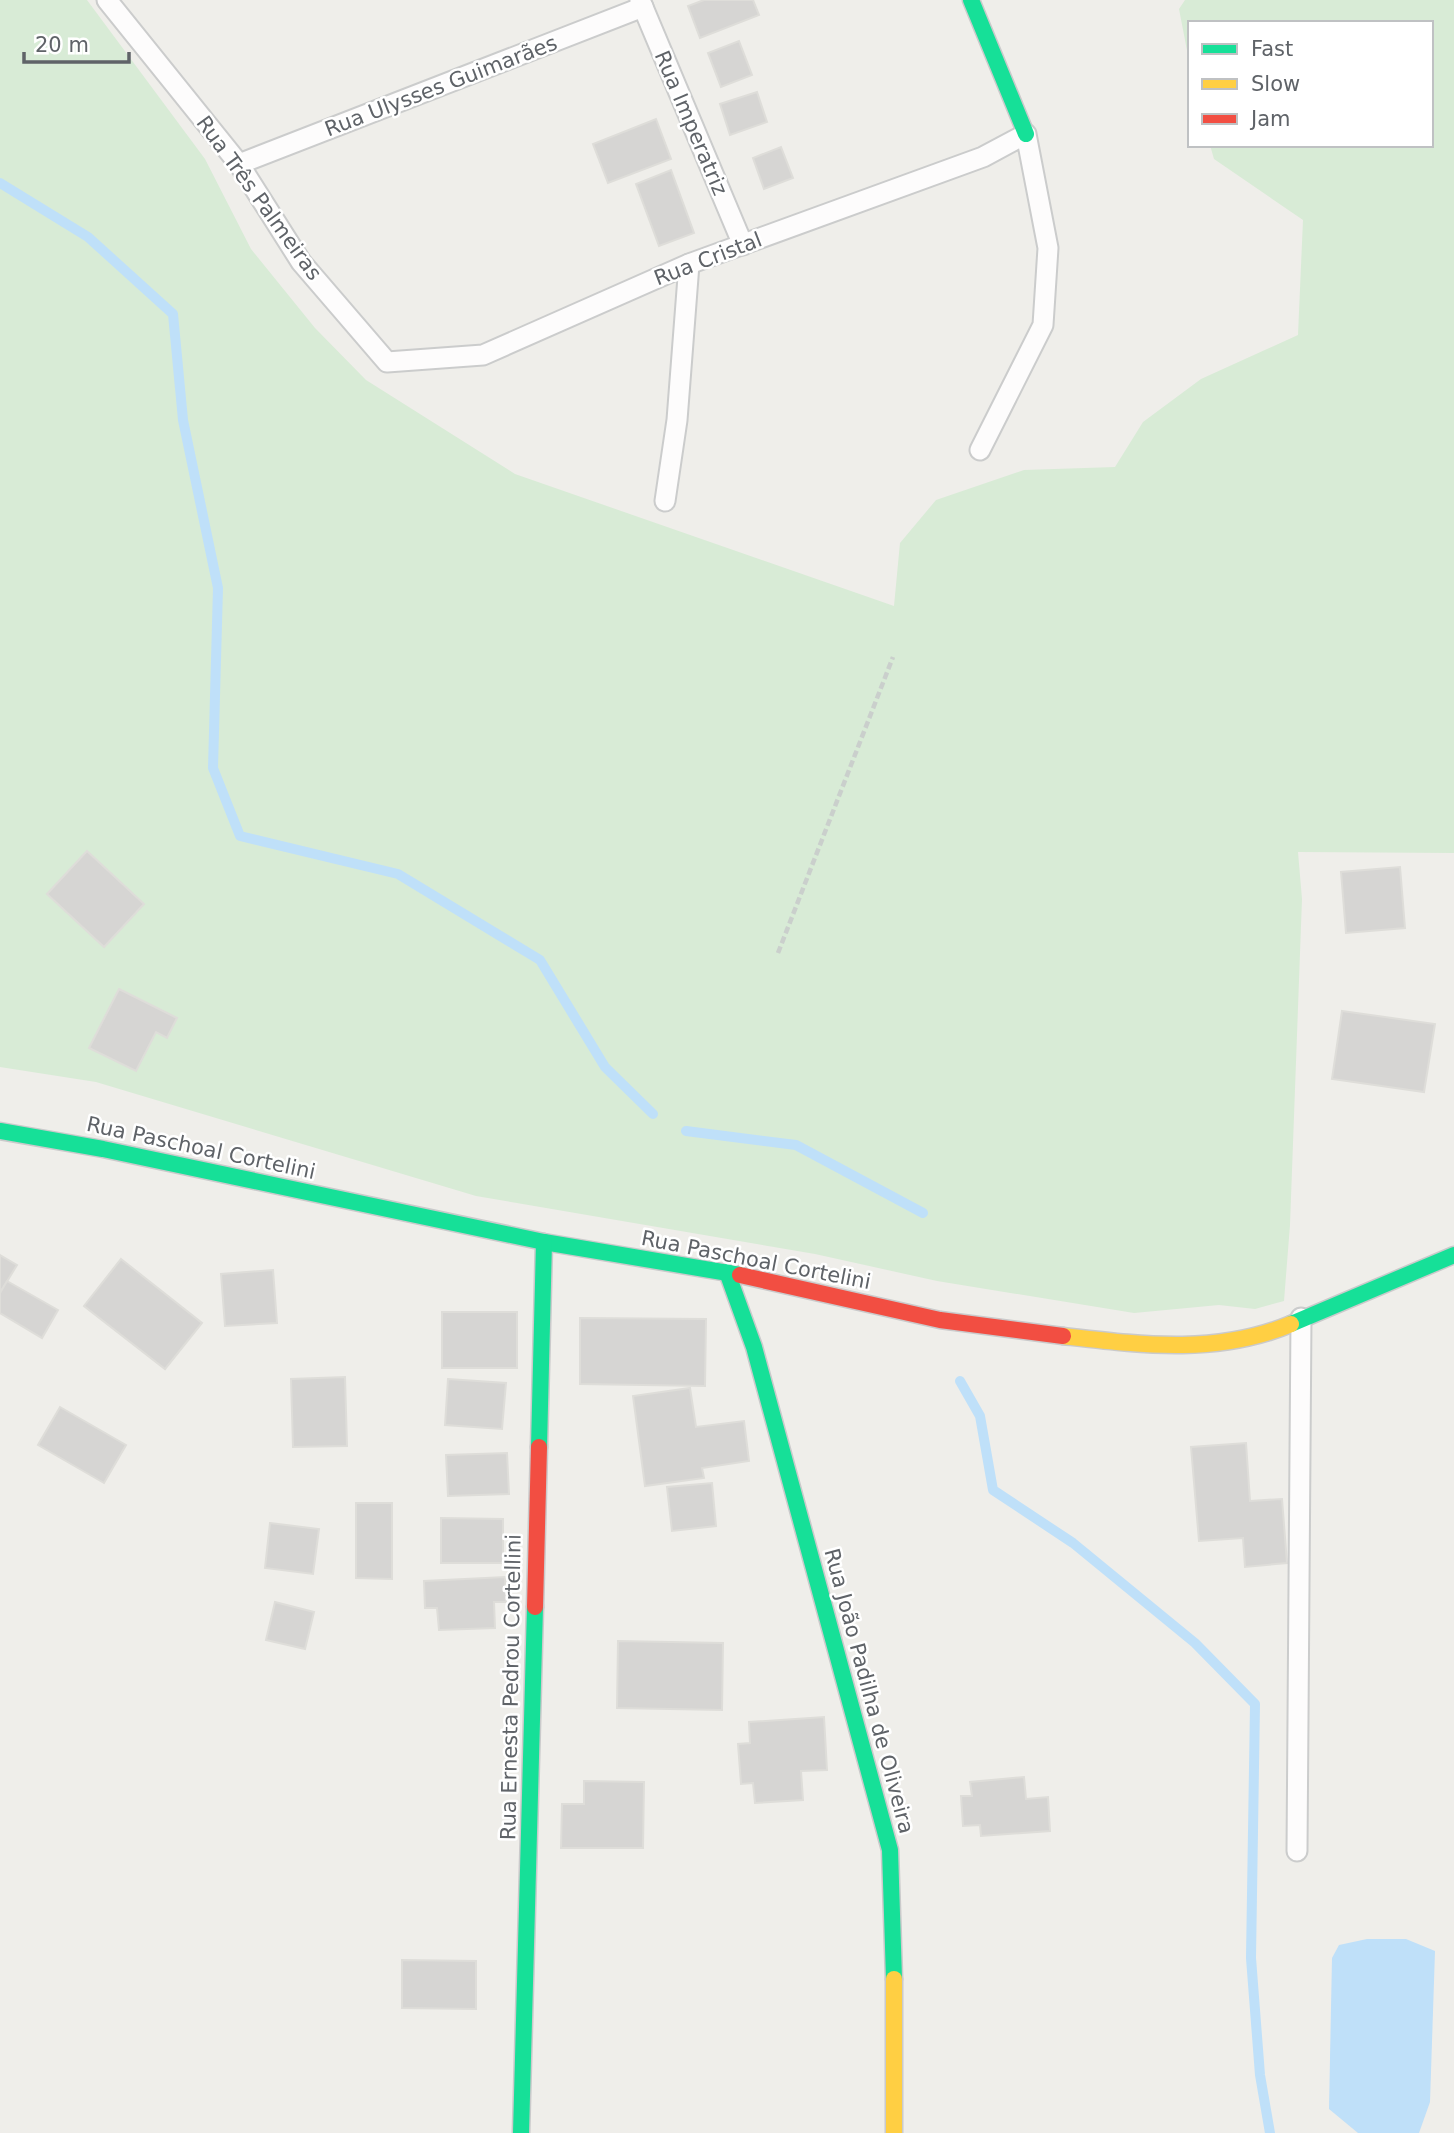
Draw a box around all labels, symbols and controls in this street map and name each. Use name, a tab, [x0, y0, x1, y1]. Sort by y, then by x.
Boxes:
scale bar	[24, 21, 130, 65]
legend	[1188, 21, 1433, 147]
street label: Rua Ulysses Guimarães	[322, 31, 560, 141]
text: 20 m	[35, 33, 89, 57]
text: Fast	[1251, 37, 1293, 61]
street label: Rua Imperatriz	[650, 47, 732, 199]
text: Slow	[1251, 72, 1300, 96]
text: Jam	[1249, 107, 1291, 131]
street label: Rua Três Palmeiras	[191, 111, 327, 285]
street label: Rua Cristal	[651, 227, 765, 291]
street label: Rua Paschoal Cortelini	[84, 1112, 318, 1184]
street label: Rua Paschoal Cortelini	[639, 1226, 873, 1294]
street label: Rua Ernesta Pedrou Cortellini	[496, 1534, 526, 1840]
street label: Rua João Padilha de Oliveira	[819, 1546, 919, 1836]

